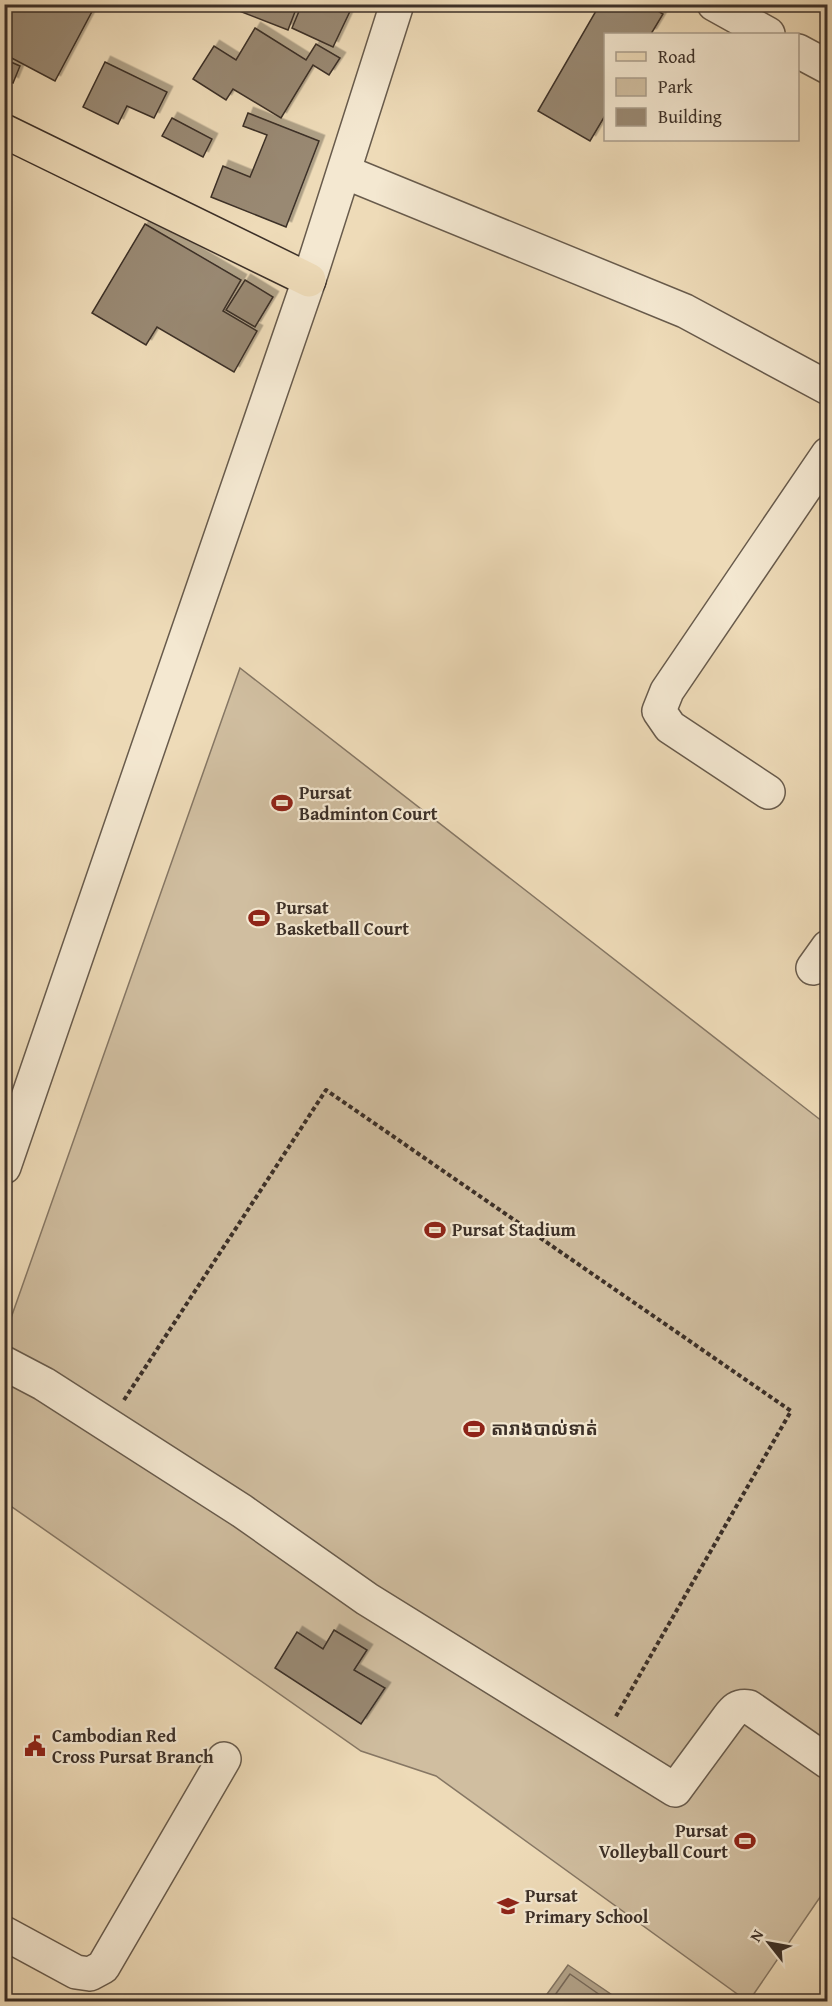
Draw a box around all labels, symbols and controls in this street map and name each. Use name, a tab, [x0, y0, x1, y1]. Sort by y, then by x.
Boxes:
legend	[604, 33, 799, 141]
text: Road	[658, 43, 696, 70]
text: Park	[658, 73, 694, 100]
text: Building	[658, 103, 722, 130]
place label: Pursat Badminton Court	[299, 779, 438, 827]
sports icon: Pursat Badminton Court	[270, 791, 294, 815]
place label: Pursat Basketball Court	[276, 894, 409, 942]
sports icon: Pursat Basketball Court	[247, 906, 271, 930]
place label: Pursat Stadium	[452, 1216, 577, 1243]
sports icon: Pursat Stadium	[423, 1218, 447, 1242]
place label: តារាងបាល់ទាត់	[491, 1415, 598, 1442]
sports icon: តារាងបាល់ទាត់	[462, 1417, 486, 1441]
place label: Cambodian Red Cross Pursat Branch	[52, 1722, 214, 1770]
public building icon: Cambodian Red Cross Pursat Branch	[23, 1734, 47, 1758]
place label: Pursat Volleyball Court	[599, 1817, 728, 1865]
sports icon: Pursat Volleyball Court	[733, 1829, 757, 1853]
place label: Pursat Primary School	[525, 1882, 649, 1930]
school or university icon: Pursat Primary School	[496, 1894, 520, 1918]
north arrow	[739, 1913, 799, 1973]
text: N	[743, 1924, 769, 1946]

